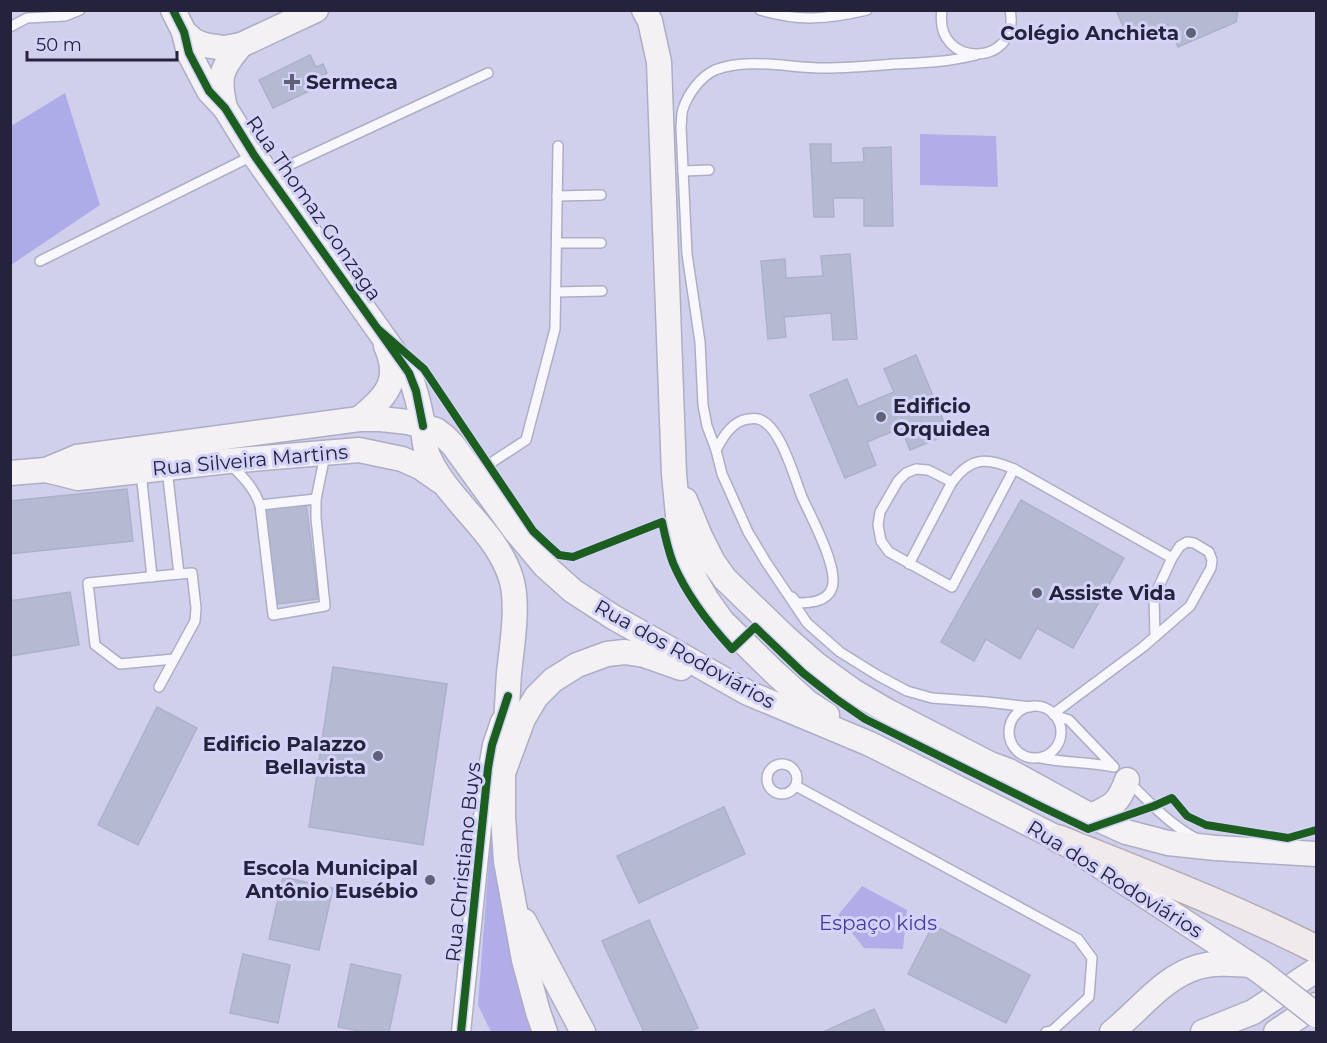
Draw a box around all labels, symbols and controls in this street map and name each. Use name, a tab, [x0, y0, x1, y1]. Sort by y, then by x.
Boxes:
place label: Colégio Anchieta	[1000, 21, 1179, 45]
scale bar	[27, 24, 177, 62]
marker: Colégio Anchieta	[1184, 26, 1198, 40]
text: 50 m	[36, 34, 82, 56]
place label: Sermeca	[306, 70, 398, 94]
marker: Sermeca	[283, 73, 301, 91]
street label: Rua Thomaz Gonzaga	[241, 111, 387, 305]
place label: Edificio Orquidea	[893, 394, 990, 441]
marker: Edificio Orquidea	[874, 410, 888, 424]
street label: Rua Silveira Martins	[151, 439, 349, 481]
place label: Assiste Vida	[1048, 581, 1176, 605]
marker: Assiste Vida	[1030, 586, 1044, 600]
street label: Rua dos Rodoviários	[591, 594, 780, 714]
place label: Edificio Palazzo Bellavista	[203, 732, 366, 779]
marker: Edificio Palazzo Bellavista	[371, 749, 385, 763]
street label: Rua Christiano Buys	[441, 760, 485, 963]
street label: Rua dos Rodoviários	[1023, 815, 1207, 943]
place label: Escola Municipal Antônio Eusébio	[243, 856, 418, 903]
marker: Escola Municipal Antônio Eusébio	[423, 873, 437, 887]
park label: Espaço kids	[819, 911, 937, 935]

